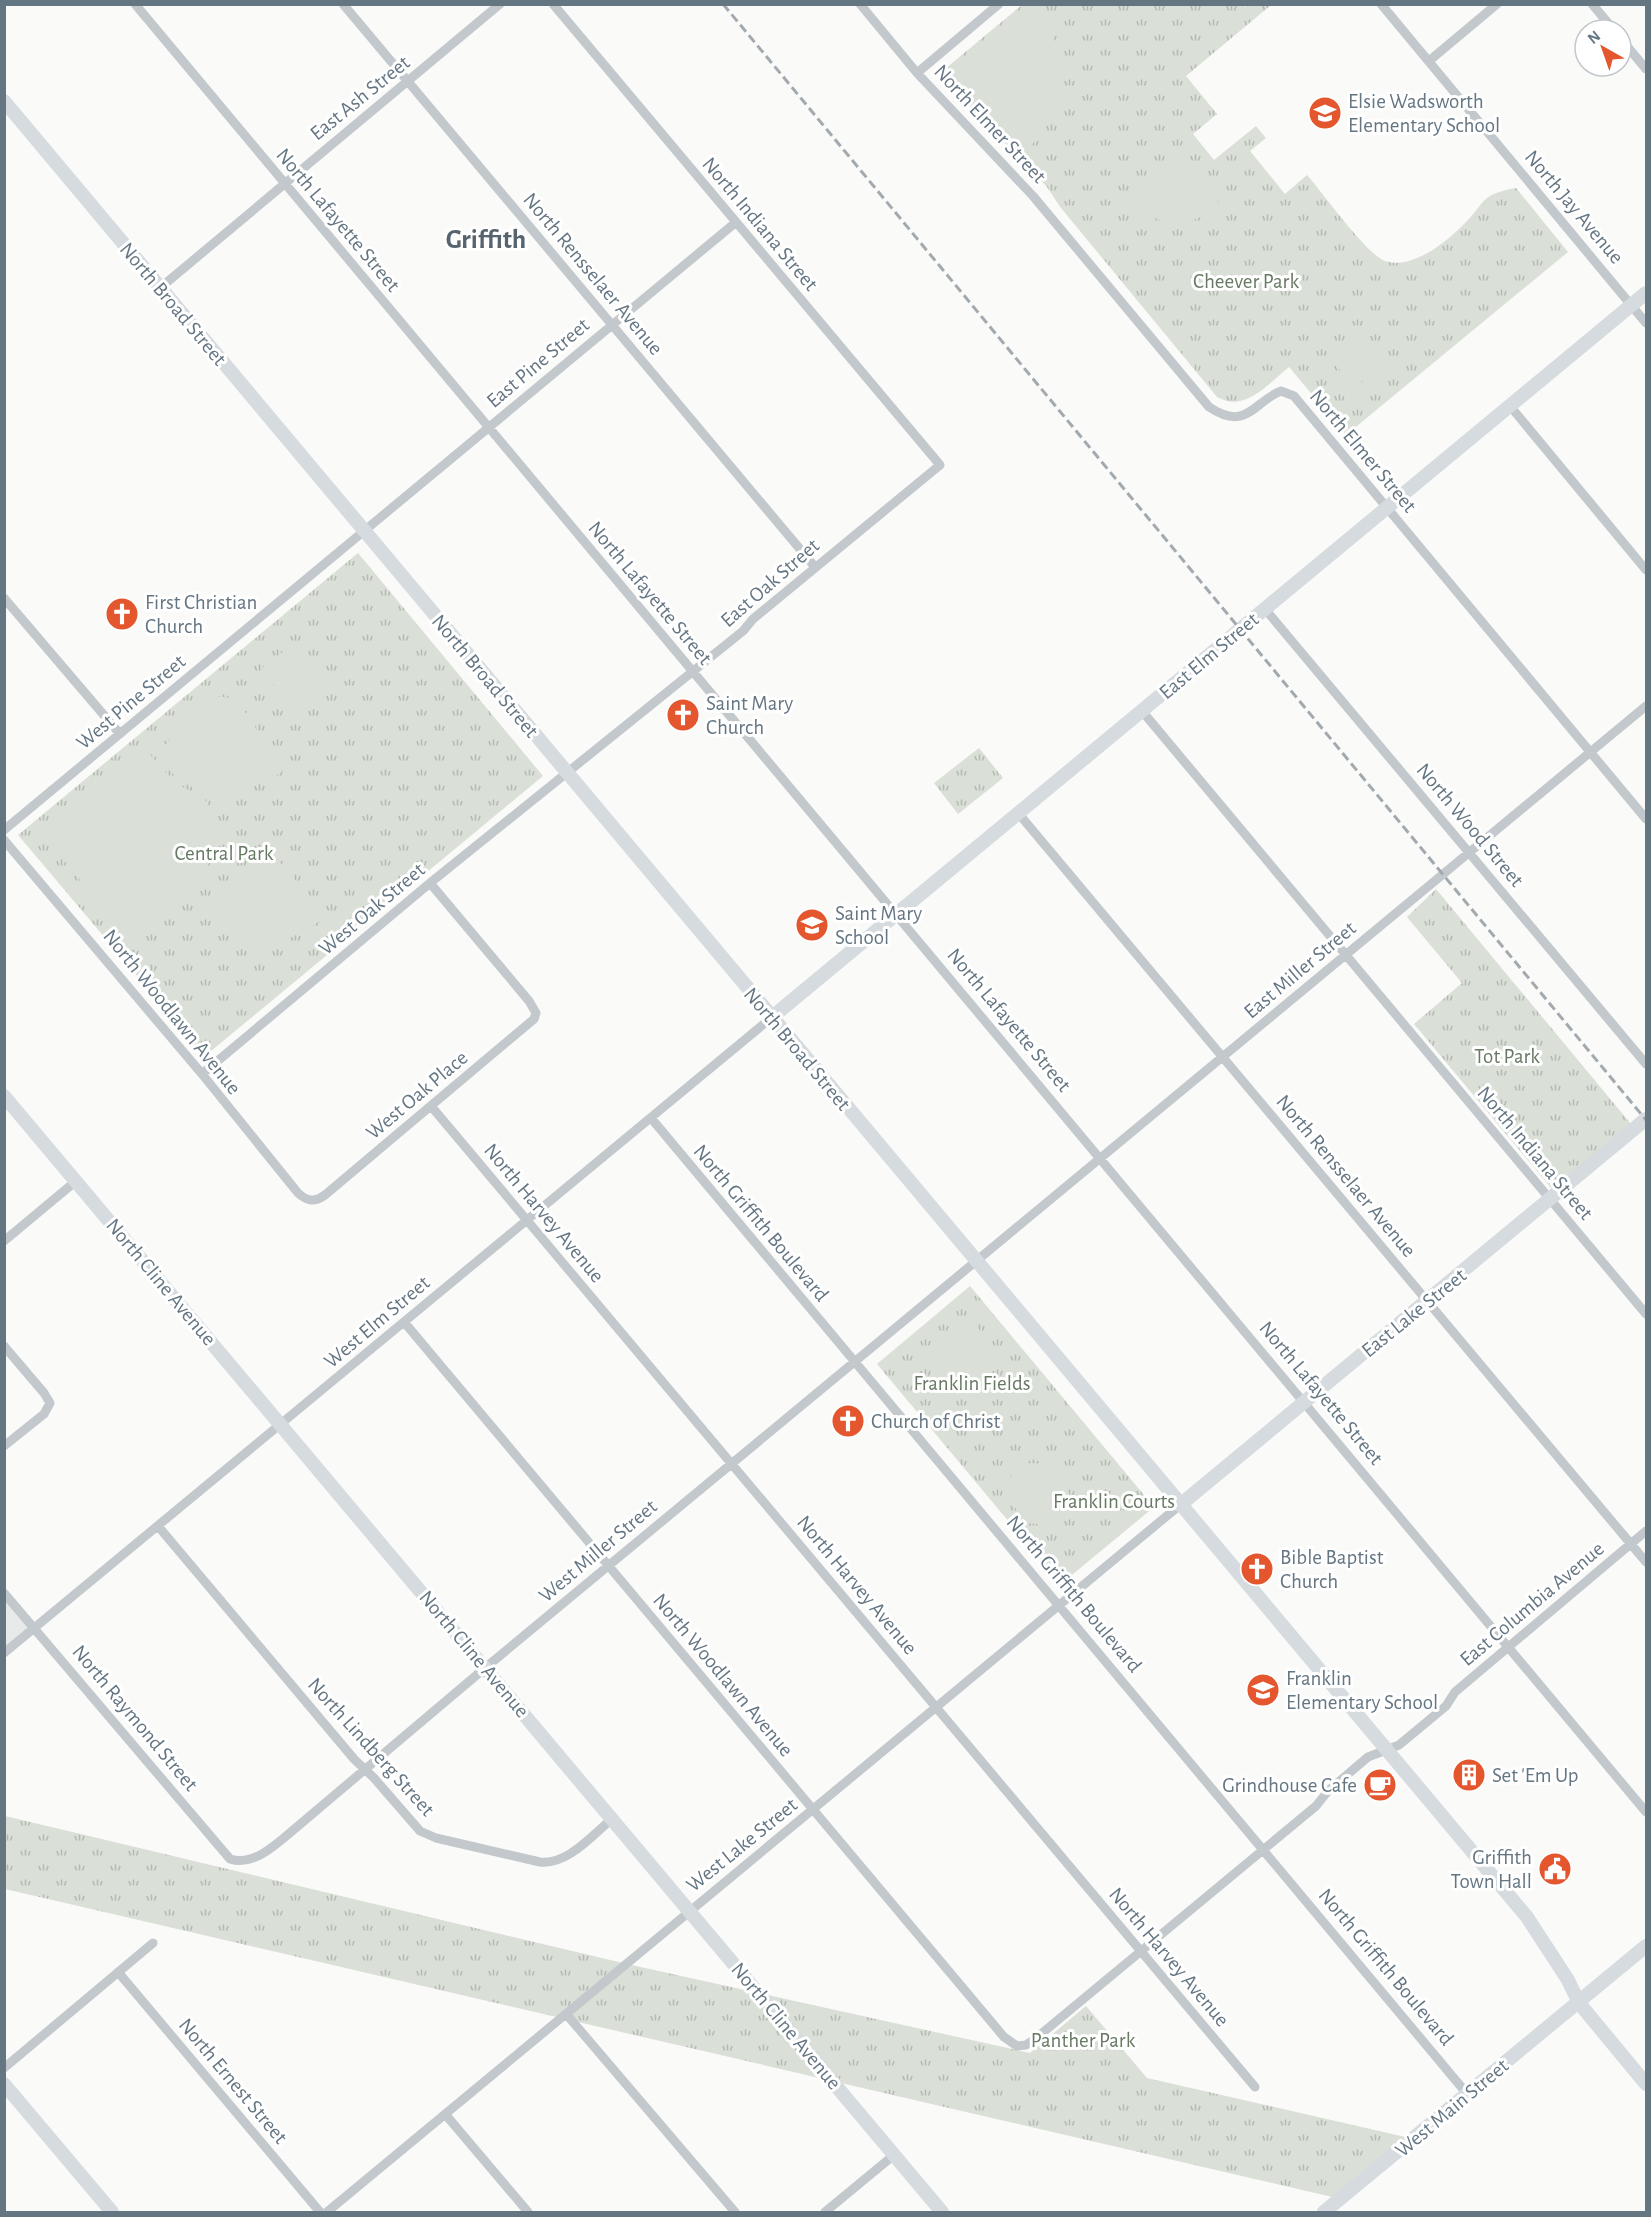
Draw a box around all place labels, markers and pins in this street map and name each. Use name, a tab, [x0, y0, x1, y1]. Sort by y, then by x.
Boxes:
place label: Elsie Wadsworth Elementary School	[1348, 91, 1500, 136]
school or university icon: Elsie Wadsworth Elementary School	[1307, 95, 1343, 131]
place label: First Christian Church	[145, 592, 257, 637]
church icon: First Christian Church	[104, 596, 140, 632]
place label: Saint Mary Church	[706, 693, 793, 738]
church icon: Saint Mary Church	[665, 697, 701, 733]
place label: Saint Mary School	[835, 903, 922, 948]
school or university icon: Saint Mary School	[794, 907, 830, 943]
church icon: Church of Christ	[830, 1403, 866, 1439]
place label: Church of Christ	[871, 1411, 1001, 1432]
place label: Bible Baptist Church	[1280, 1547, 1384, 1592]
church icon: Bible Baptist Church	[1239, 1551, 1275, 1587]
place label: Franklin Elementary School	[1286, 1668, 1438, 1713]
school or university icon: Franklin Elementary School	[1245, 1672, 1281, 1708]
building icon: Set 'Em Up	[1451, 1757, 1487, 1793]
place label: Set 'Em Up	[1492, 1765, 1578, 1786]
cafe icon: Grindhouse Cafe	[1362, 1767, 1398, 1803]
place label: Grindhouse Cafe	[1222, 1775, 1357, 1796]
place label: Griffith Town Hall	[1451, 1847, 1532, 1892]
public building icon: Griffith Town Hall	[1537, 1851, 1573, 1887]

